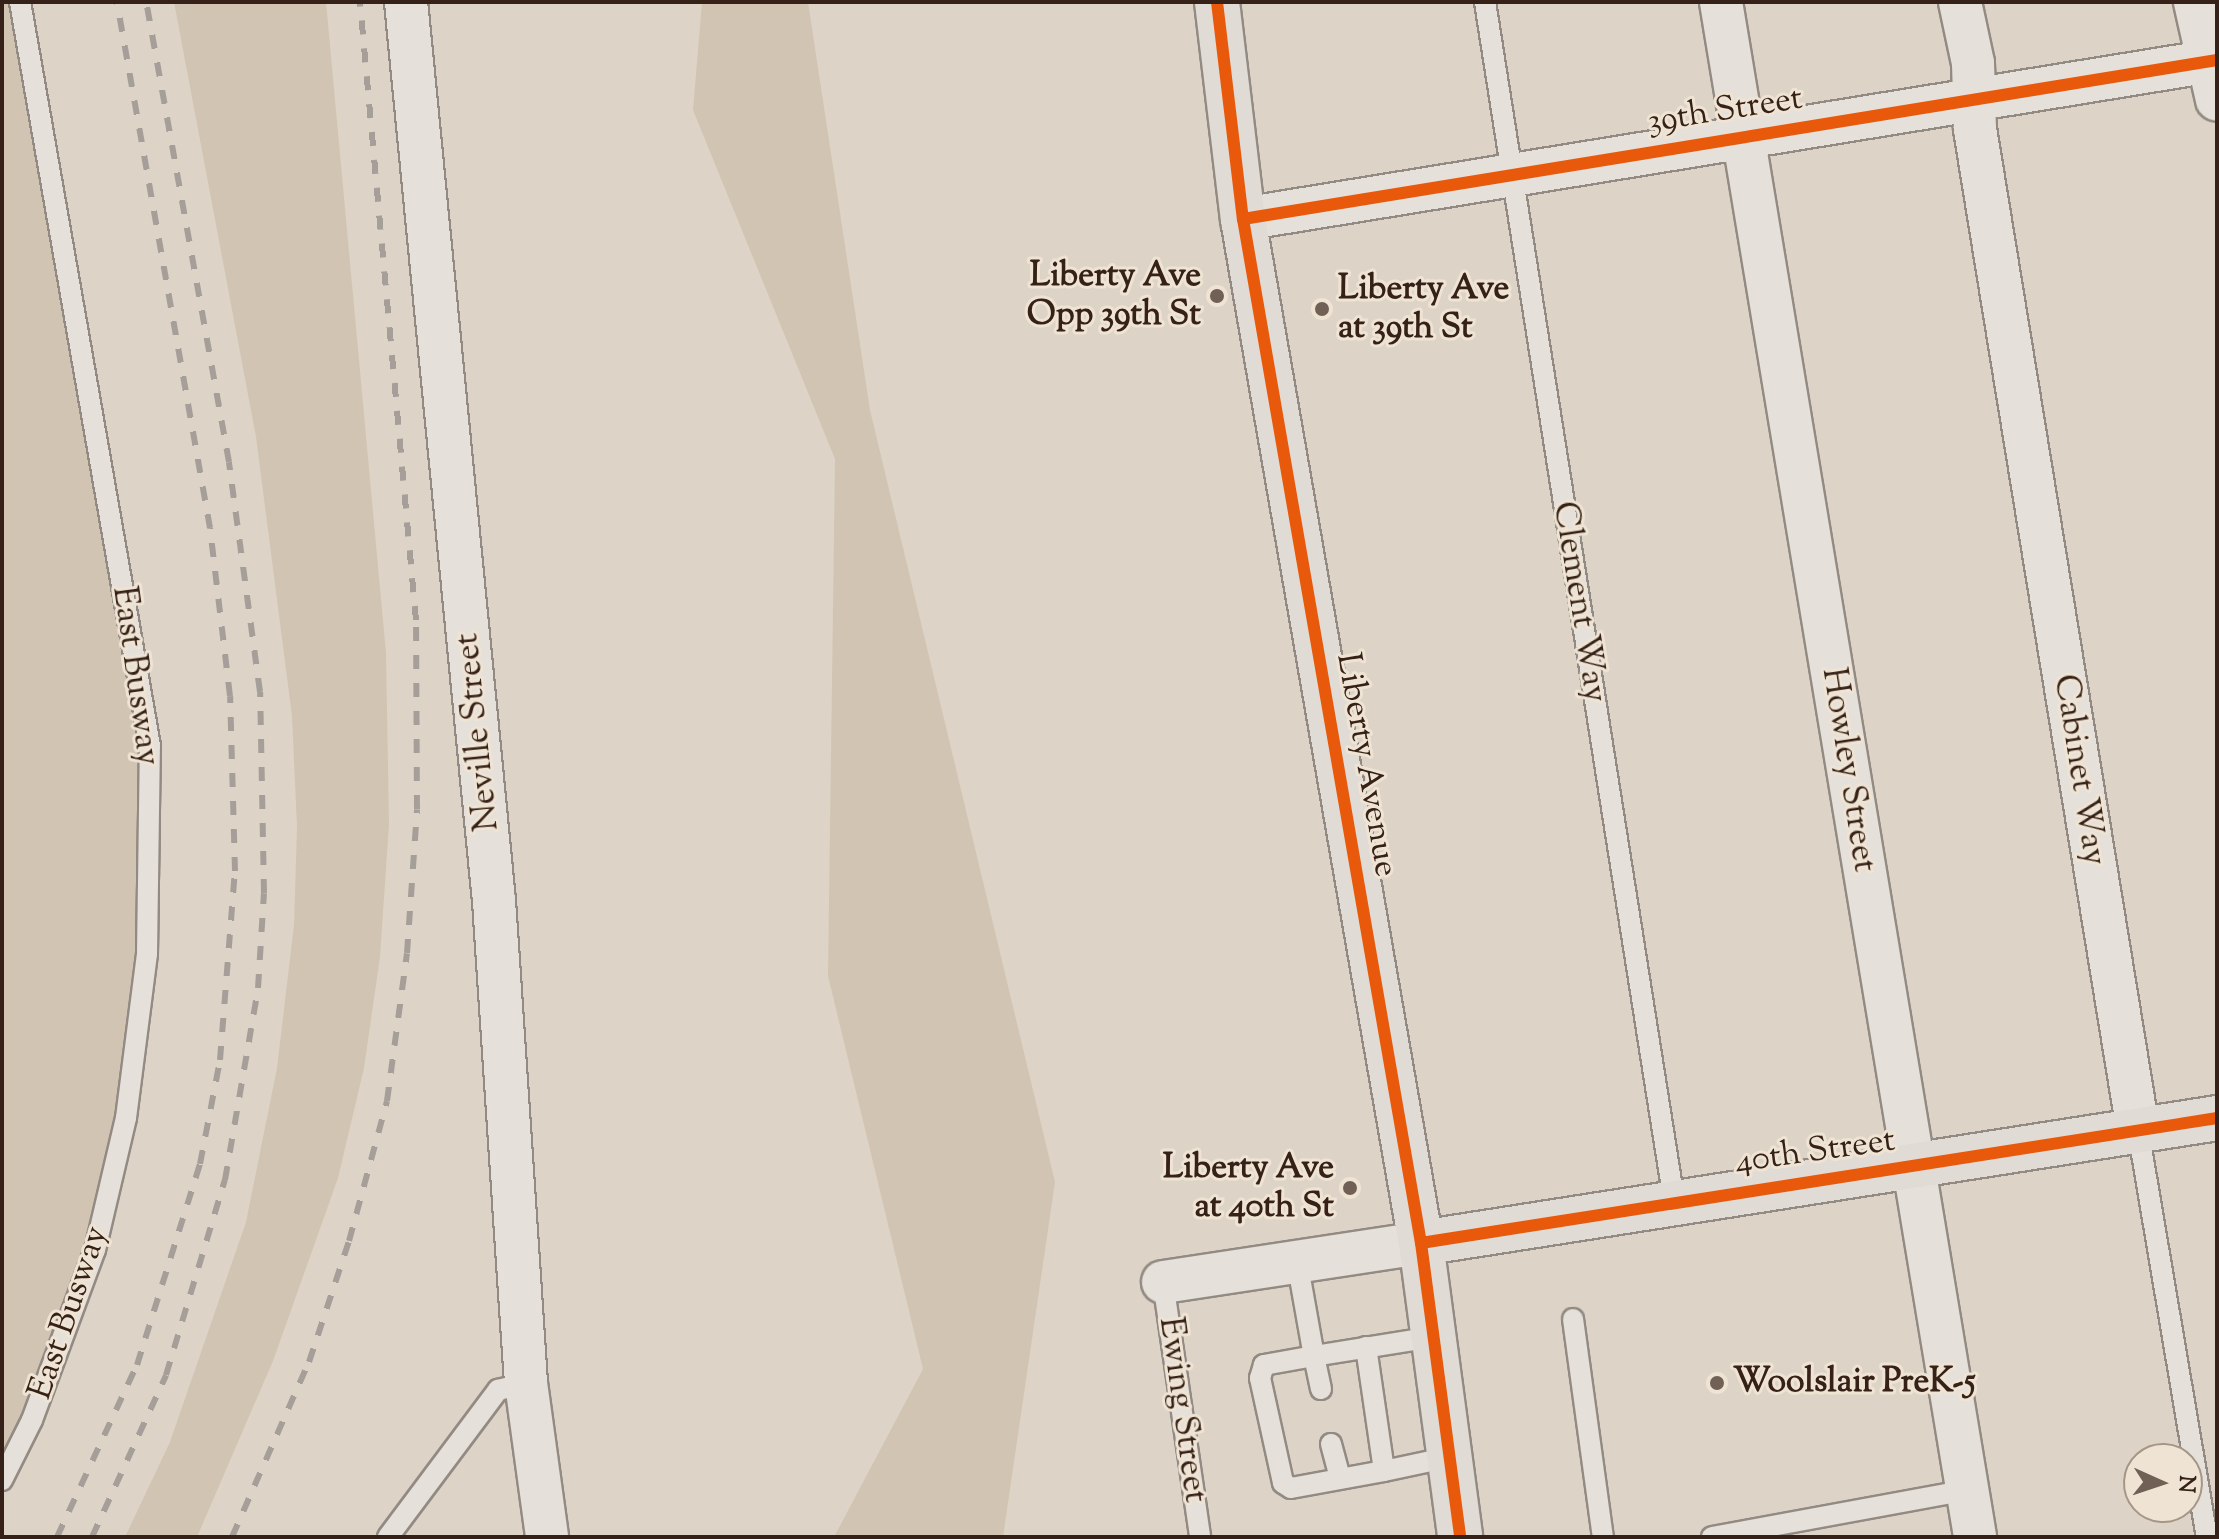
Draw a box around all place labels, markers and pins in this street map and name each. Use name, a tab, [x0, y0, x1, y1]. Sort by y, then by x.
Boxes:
place label: Liberty Ave Opp 39th St	[1027, 256, 1201, 336]
place label: Liberty Ave at 39th St	[1338, 269, 1509, 348]
marker: Liberty Ave Opp 39th St	[1208, 287, 1226, 305]
marker: Liberty Ave at 39th St	[1313, 300, 1331, 318]
place label: Liberty Ave at 40th St	[1163, 1148, 1334, 1228]
marker: Liberty Ave at 40th St	[1341, 1179, 1359, 1197]
place label: Woolslair PreK-5	[1733, 1363, 1976, 1403]
marker: Woolslair PreK-5	[1708, 1374, 1726, 1392]

